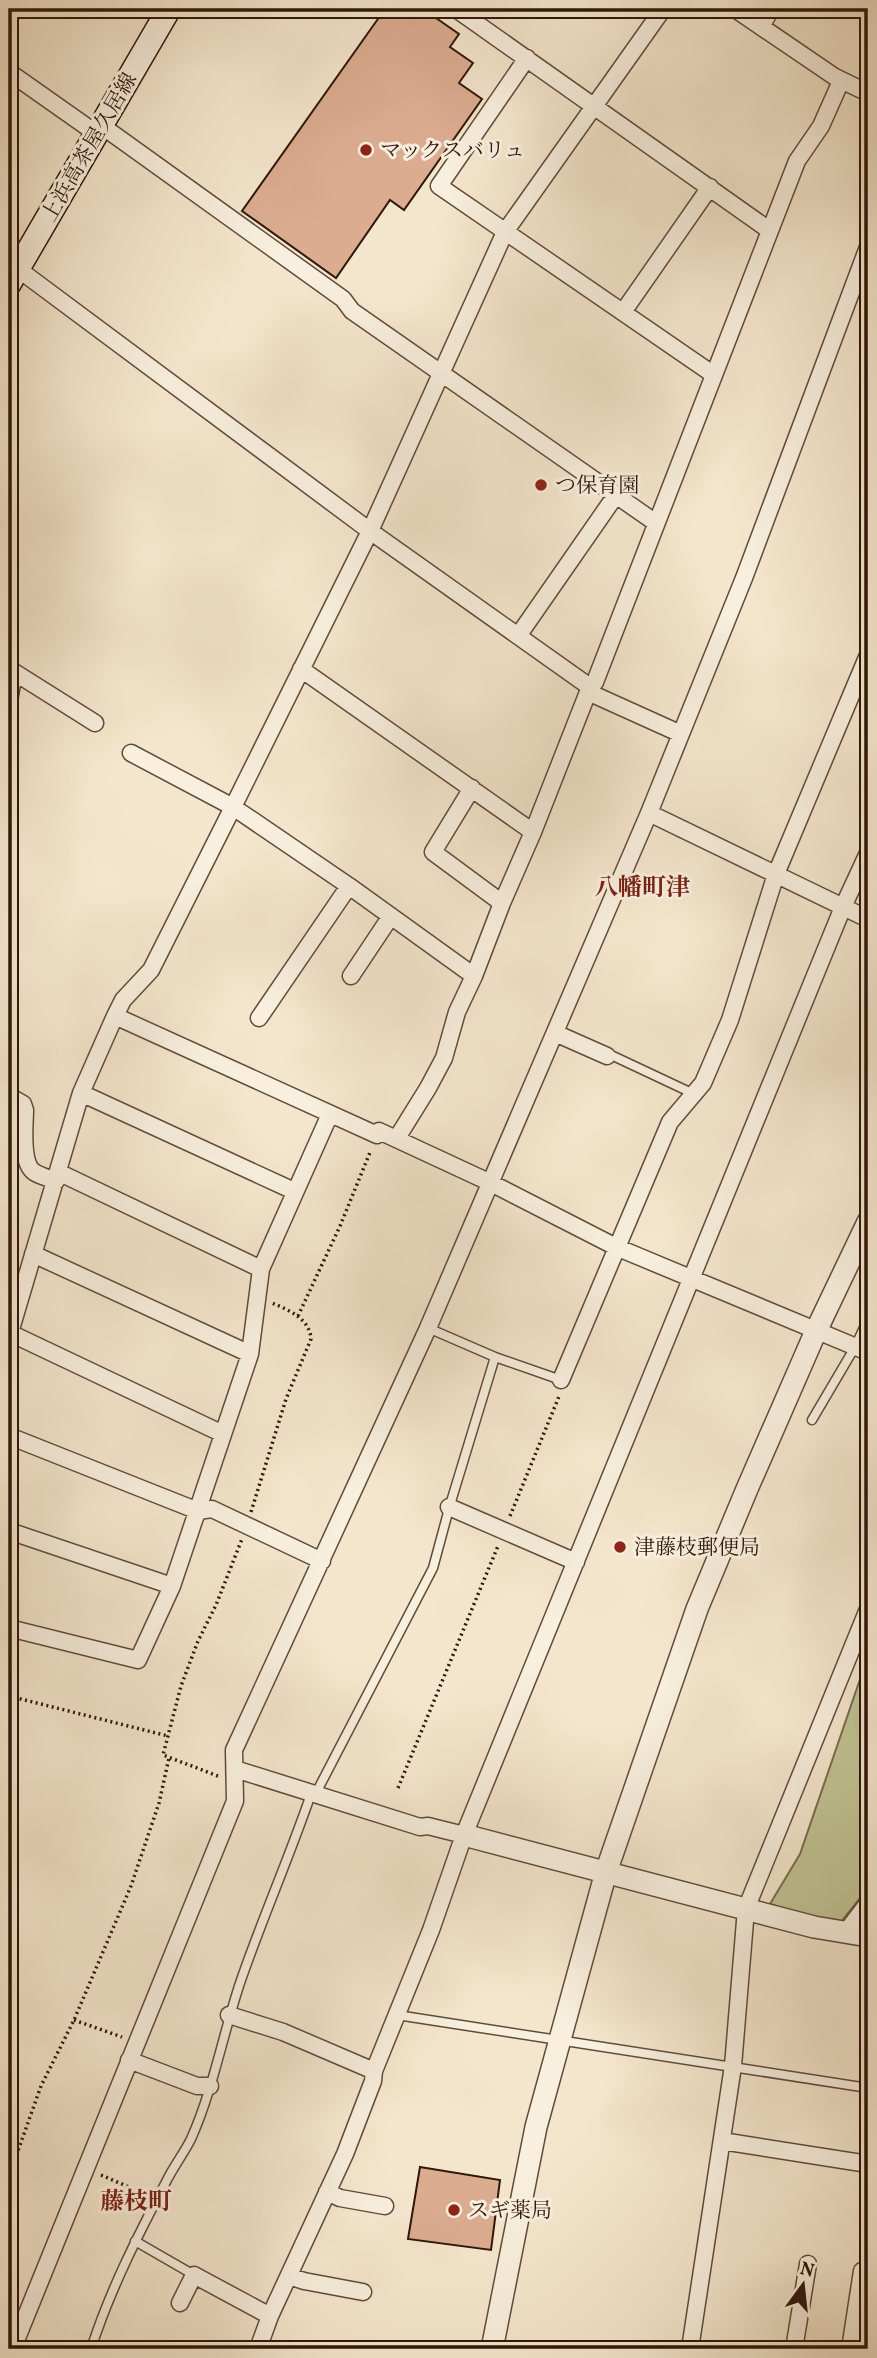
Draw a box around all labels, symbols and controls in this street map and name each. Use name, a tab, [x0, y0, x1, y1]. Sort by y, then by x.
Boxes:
street label: 上浜高茶屋久居線	[36, 68, 145, 228]
place label: マックスバリュ	[380, 137, 525, 166]
marker: マックスバリュ	[358, 142, 374, 158]
place label: つ保育園	[555, 472, 639, 501]
marker: つ保育園	[533, 477, 549, 493]
district label: 八幡町津	[594, 872, 690, 906]
place label: 津藤枝郵便局	[634, 1534, 760, 1563]
marker: 津藤枝郵便局	[612, 1539, 628, 1555]
district label: 藤枝町	[100, 2186, 172, 2220]
place label: スギ薬局	[468, 2197, 552, 2226]
marker: スギ薬局	[446, 2202, 462, 2218]
north arrow	[768, 2250, 838, 2320]
text: N	[797, 2256, 817, 2285]

